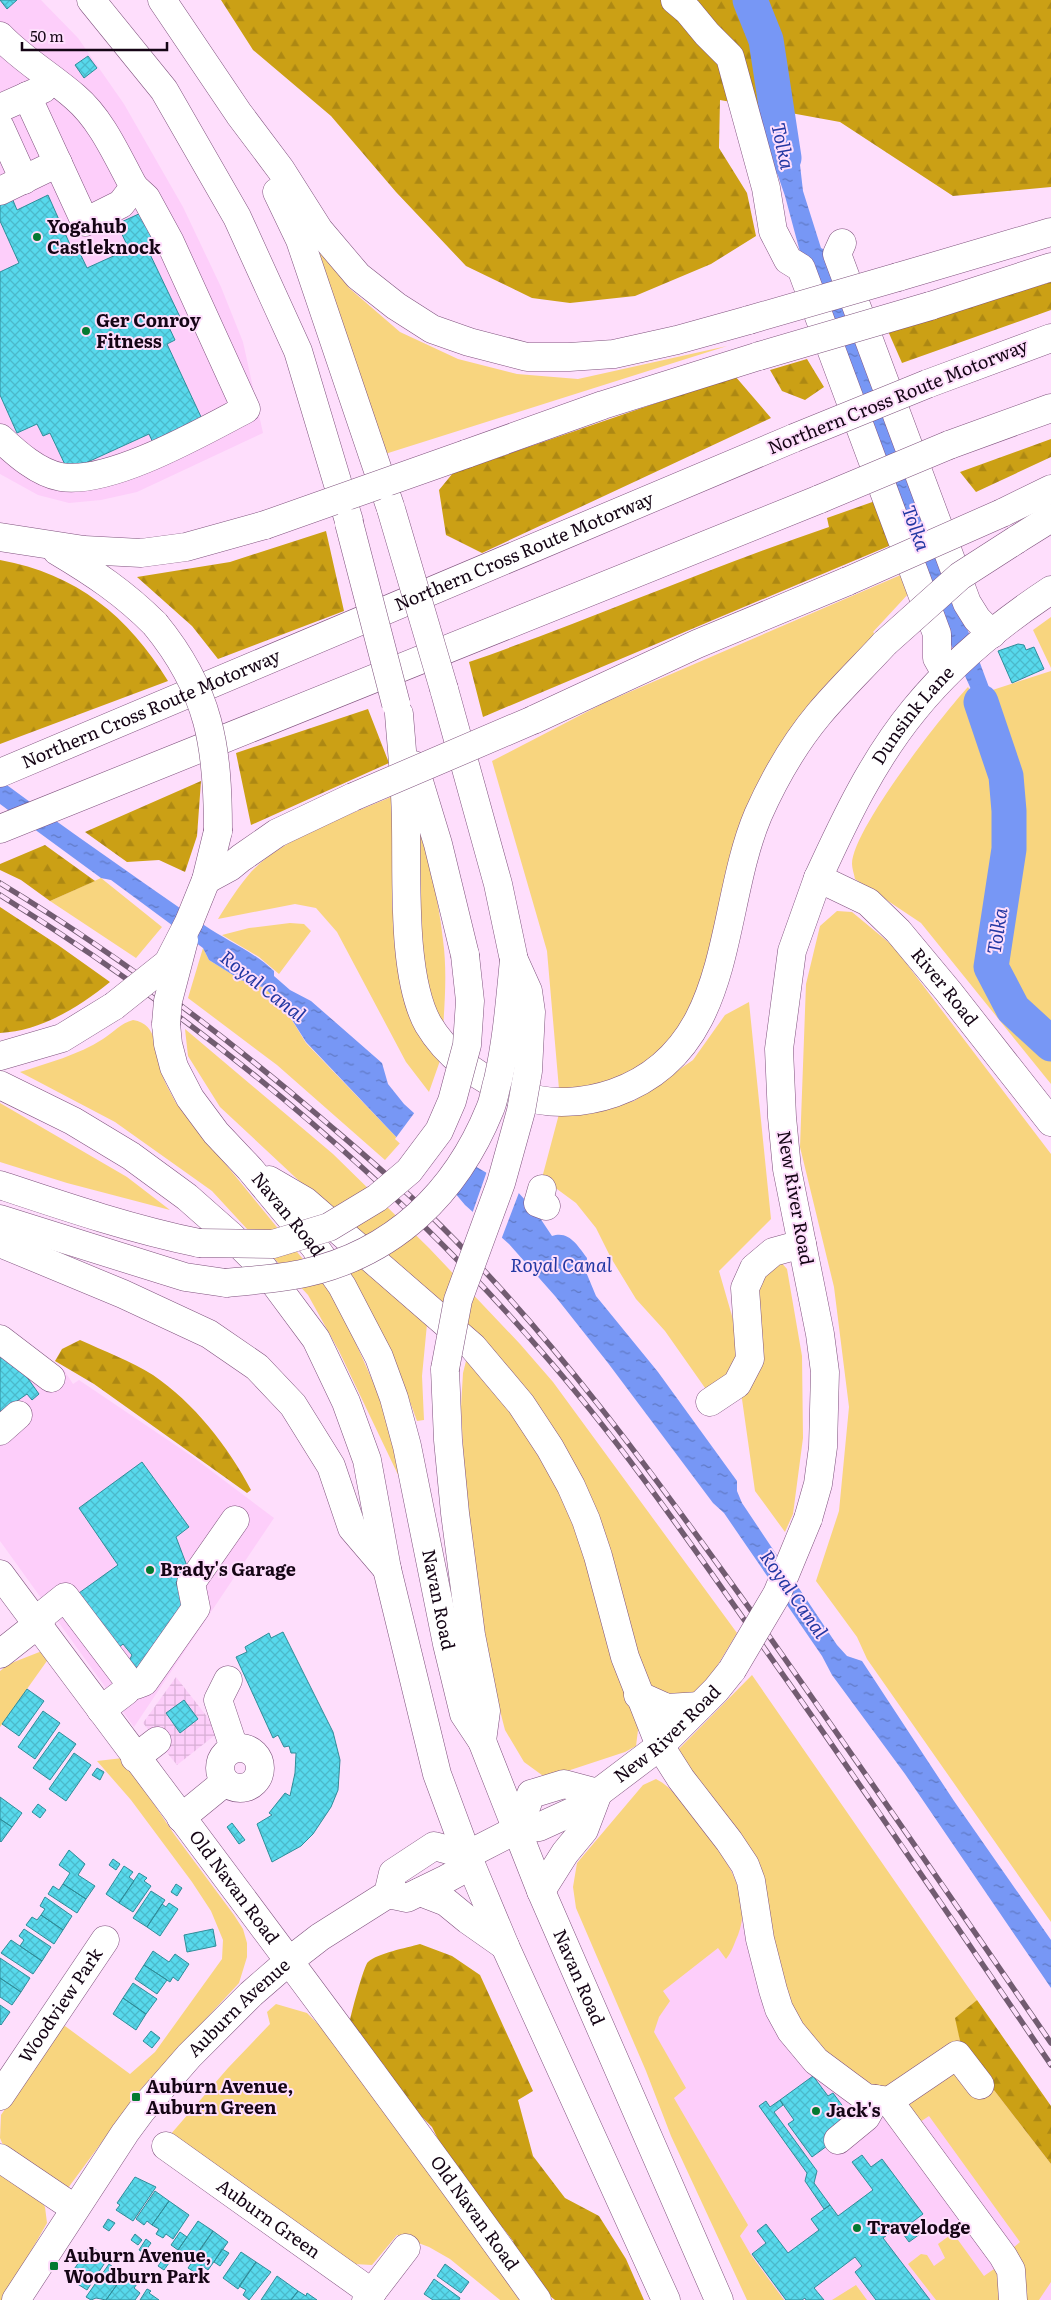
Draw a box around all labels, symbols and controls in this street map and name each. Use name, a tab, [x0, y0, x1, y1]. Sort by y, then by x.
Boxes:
scale bar	[22, 20, 168, 52]
text: 50 m	[30, 24, 64, 47]
water label: Tolka	[765, 120, 803, 172]
place label: Yogahub Castleknock	[47, 212, 162, 260]
marker: Yogahub Castleknock	[31, 231, 43, 243]
place label: Ger Conroy Fitness	[96, 306, 201, 354]
marker: Ger Conroy Fitness	[80, 325, 92, 337]
street label: Northern Cross Route Motorway	[763, 331, 1032, 460]
street label: Northern Cross Route Motorway	[390, 484, 658, 617]
water label: Tolka	[896, 501, 938, 554]
street label: Northern Cross Route Motorway	[17, 641, 285, 775]
street label: Dunsink Lane	[864, 659, 959, 769]
water label: Tolka	[979, 905, 1014, 956]
street label: River Road	[905, 941, 985, 1031]
water label: Royal Canal	[215, 943, 313, 1028]
street label: New River Road	[771, 1128, 822, 1267]
street label: Navan Road	[246, 1166, 332, 1261]
water label: Royal Canal	[510, 1250, 613, 1278]
water label: Royal Canal	[754, 1544, 836, 1644]
street label: Navan Road	[416, 1547, 463, 1653]
place label: Brady's Garage	[160, 1555, 296, 1582]
marker: Brady's Garage	[144, 1564, 156, 1576]
street label: New River Road	[607, 1678, 726, 1789]
street label: Old Navan Road	[184, 1824, 287, 1949]
street label: Navan Road	[547, 1924, 613, 2029]
street label: Woodview Park	[11, 1941, 109, 2068]
street label: Auburn Avenue	[180, 1951, 295, 2062]
place label: Auburn Avenue, Auburn Green	[146, 2072, 293, 2120]
marker: Auburn Avenue, Auburn Green	[130, 2091, 142, 2103]
place label: Jack's	[826, 2096, 881, 2123]
marker: Jack's	[810, 2105, 822, 2117]
street label: Old Navan Road	[425, 2149, 527, 2275]
street label: Auburn Green	[212, 2171, 327, 2264]
place label: Travelodge	[867, 2213, 970, 2240]
marker: Travelodge	[851, 2222, 863, 2234]
place label: Auburn Avenue, Woodburn Park	[64, 2241, 211, 2289]
marker: Auburn Avenue, Woodburn Park	[48, 2260, 60, 2272]

